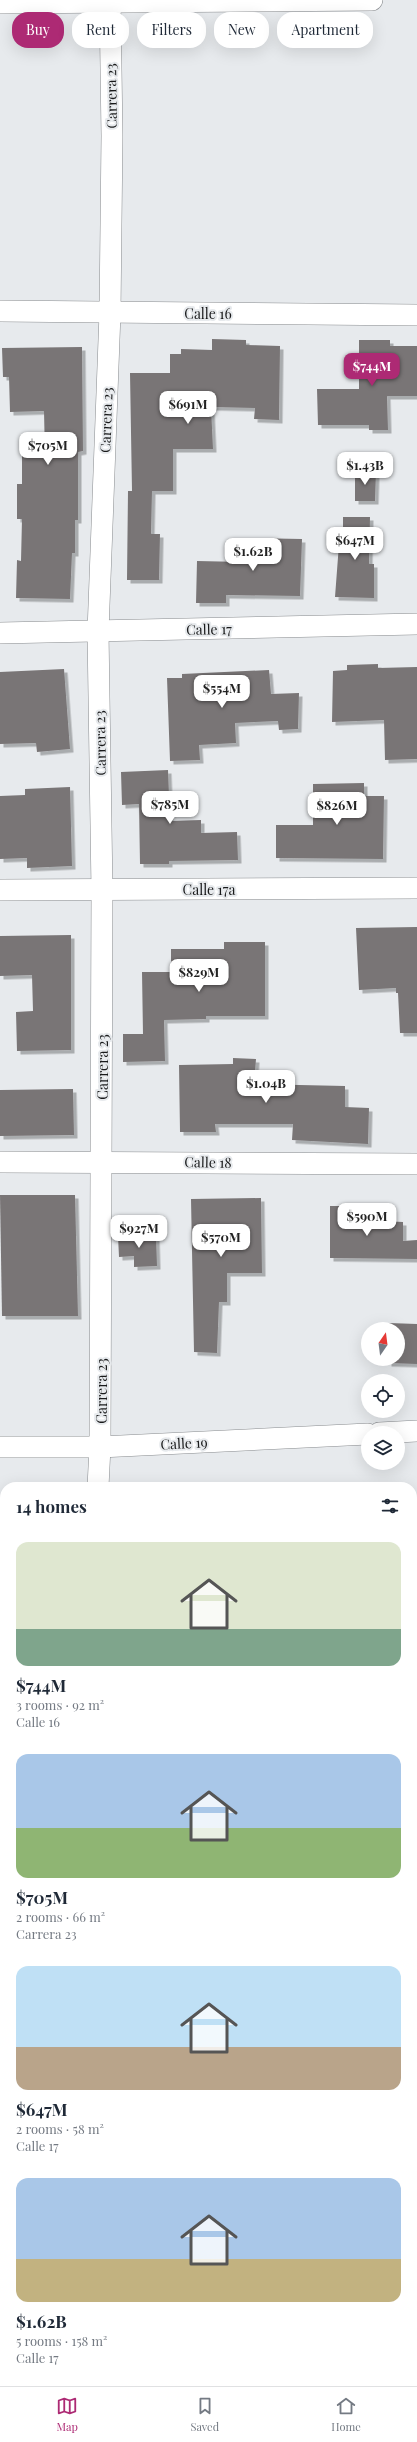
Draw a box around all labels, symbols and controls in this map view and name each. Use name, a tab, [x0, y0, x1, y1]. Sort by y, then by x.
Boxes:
chip: Buy	[12, 12, 64, 48]
chip: Rent	[72, 12, 129, 48]
chip: Filters	[137, 12, 206, 48]
chip: New	[214, 12, 269, 48]
chip: Apartment	[277, 12, 373, 48]
street label: Carrera 23	[101, 63, 121, 129]
street label: Calle 16	[184, 304, 232, 323]
pin: $744M	[344, 353, 400, 387]
text: $744M	[353, 357, 391, 374]
street label: Carrera 23	[95, 387, 117, 453]
pin: $691M	[160, 391, 216, 425]
text: $691M	[169, 395, 207, 412]
pin: $705M	[20, 432, 76, 466]
text: $705M	[28, 436, 68, 453]
pin: $1.43B	[332, 452, 398, 486]
text: $1.43B	[346, 456, 384, 473]
pin: $647M	[327, 527, 383, 561]
text: $647M	[335, 531, 375, 548]
pin: $1.62B	[220, 538, 286, 572]
text: $1.62B	[234, 542, 272, 559]
street label: Calle 17	[186, 619, 232, 639]
pin: $554M	[194, 675, 250, 709]
text: $554M	[203, 679, 241, 696]
street label: Carrera 23	[90, 710, 110, 776]
pin: $785M	[142, 791, 198, 825]
pin: $826M	[309, 792, 365, 826]
text: $785M	[151, 795, 189, 812]
text: $826M	[317, 796, 357, 813]
street label: Calle 17a	[183, 880, 235, 899]
pin: $829M	[171, 959, 227, 993]
text: $829M	[179, 963, 219, 980]
street label: Carrera 23	[93, 1034, 112, 1100]
pin: $1.04B	[233, 1070, 299, 1104]
text: $1.04B	[246, 1074, 286, 1091]
street label: Calle 18	[184, 1152, 232, 1172]
pin: $590M	[339, 1203, 395, 1237]
text: $590M	[346, 1207, 388, 1224]
pin: $927M	[111, 1215, 167, 1249]
text: $927M	[119, 1219, 159, 1236]
pin: $570M	[193, 1224, 249, 1258]
text: $570M	[201, 1228, 241, 1245]
north arrow	[361, 1322, 405, 1366]
map controls	[361, 1322, 405, 1470]
street label: Carrera 23	[92, 1358, 111, 1424]
button: locate	[361, 1374, 405, 1418]
button: layers	[361, 1426, 405, 1470]
street label: Calle 19	[160, 1432, 208, 1454]
text: 14 homes	[16, 1495, 87, 1517]
icon: filters	[379, 1495, 401, 1517]
icon: home	[173, 1568, 245, 1640]
text: $744M	[16, 1674, 66, 1696]
text: 3 rooms · 92 m²	[16, 1696, 104, 1713]
text: Calle 16	[16, 1713, 60, 1730]
icon: home	[173, 1780, 245, 1852]
text: $705M	[16, 1886, 68, 1908]
text: 2 rooms · 66 m²	[16, 1908, 105, 1925]
text: Carrera 23	[16, 1925, 77, 1942]
icon: home	[173, 1992, 245, 2064]
text: $647M	[16, 2098, 68, 2120]
text: 2 rooms · 58 m²	[16, 2120, 104, 2137]
text: Calle 17	[16, 2137, 59, 2154]
icon: home	[173, 2204, 245, 2276]
text: $1.62B	[16, 2310, 67, 2332]
text: 5 rooms · 158 m²	[16, 2332, 107, 2349]
text: Calle 17	[16, 2349, 59, 2366]
tab: Map	[56, 2395, 78, 2434]
tab: Saved	[190, 2395, 219, 2434]
tab: Home	[331, 2395, 361, 2434]

